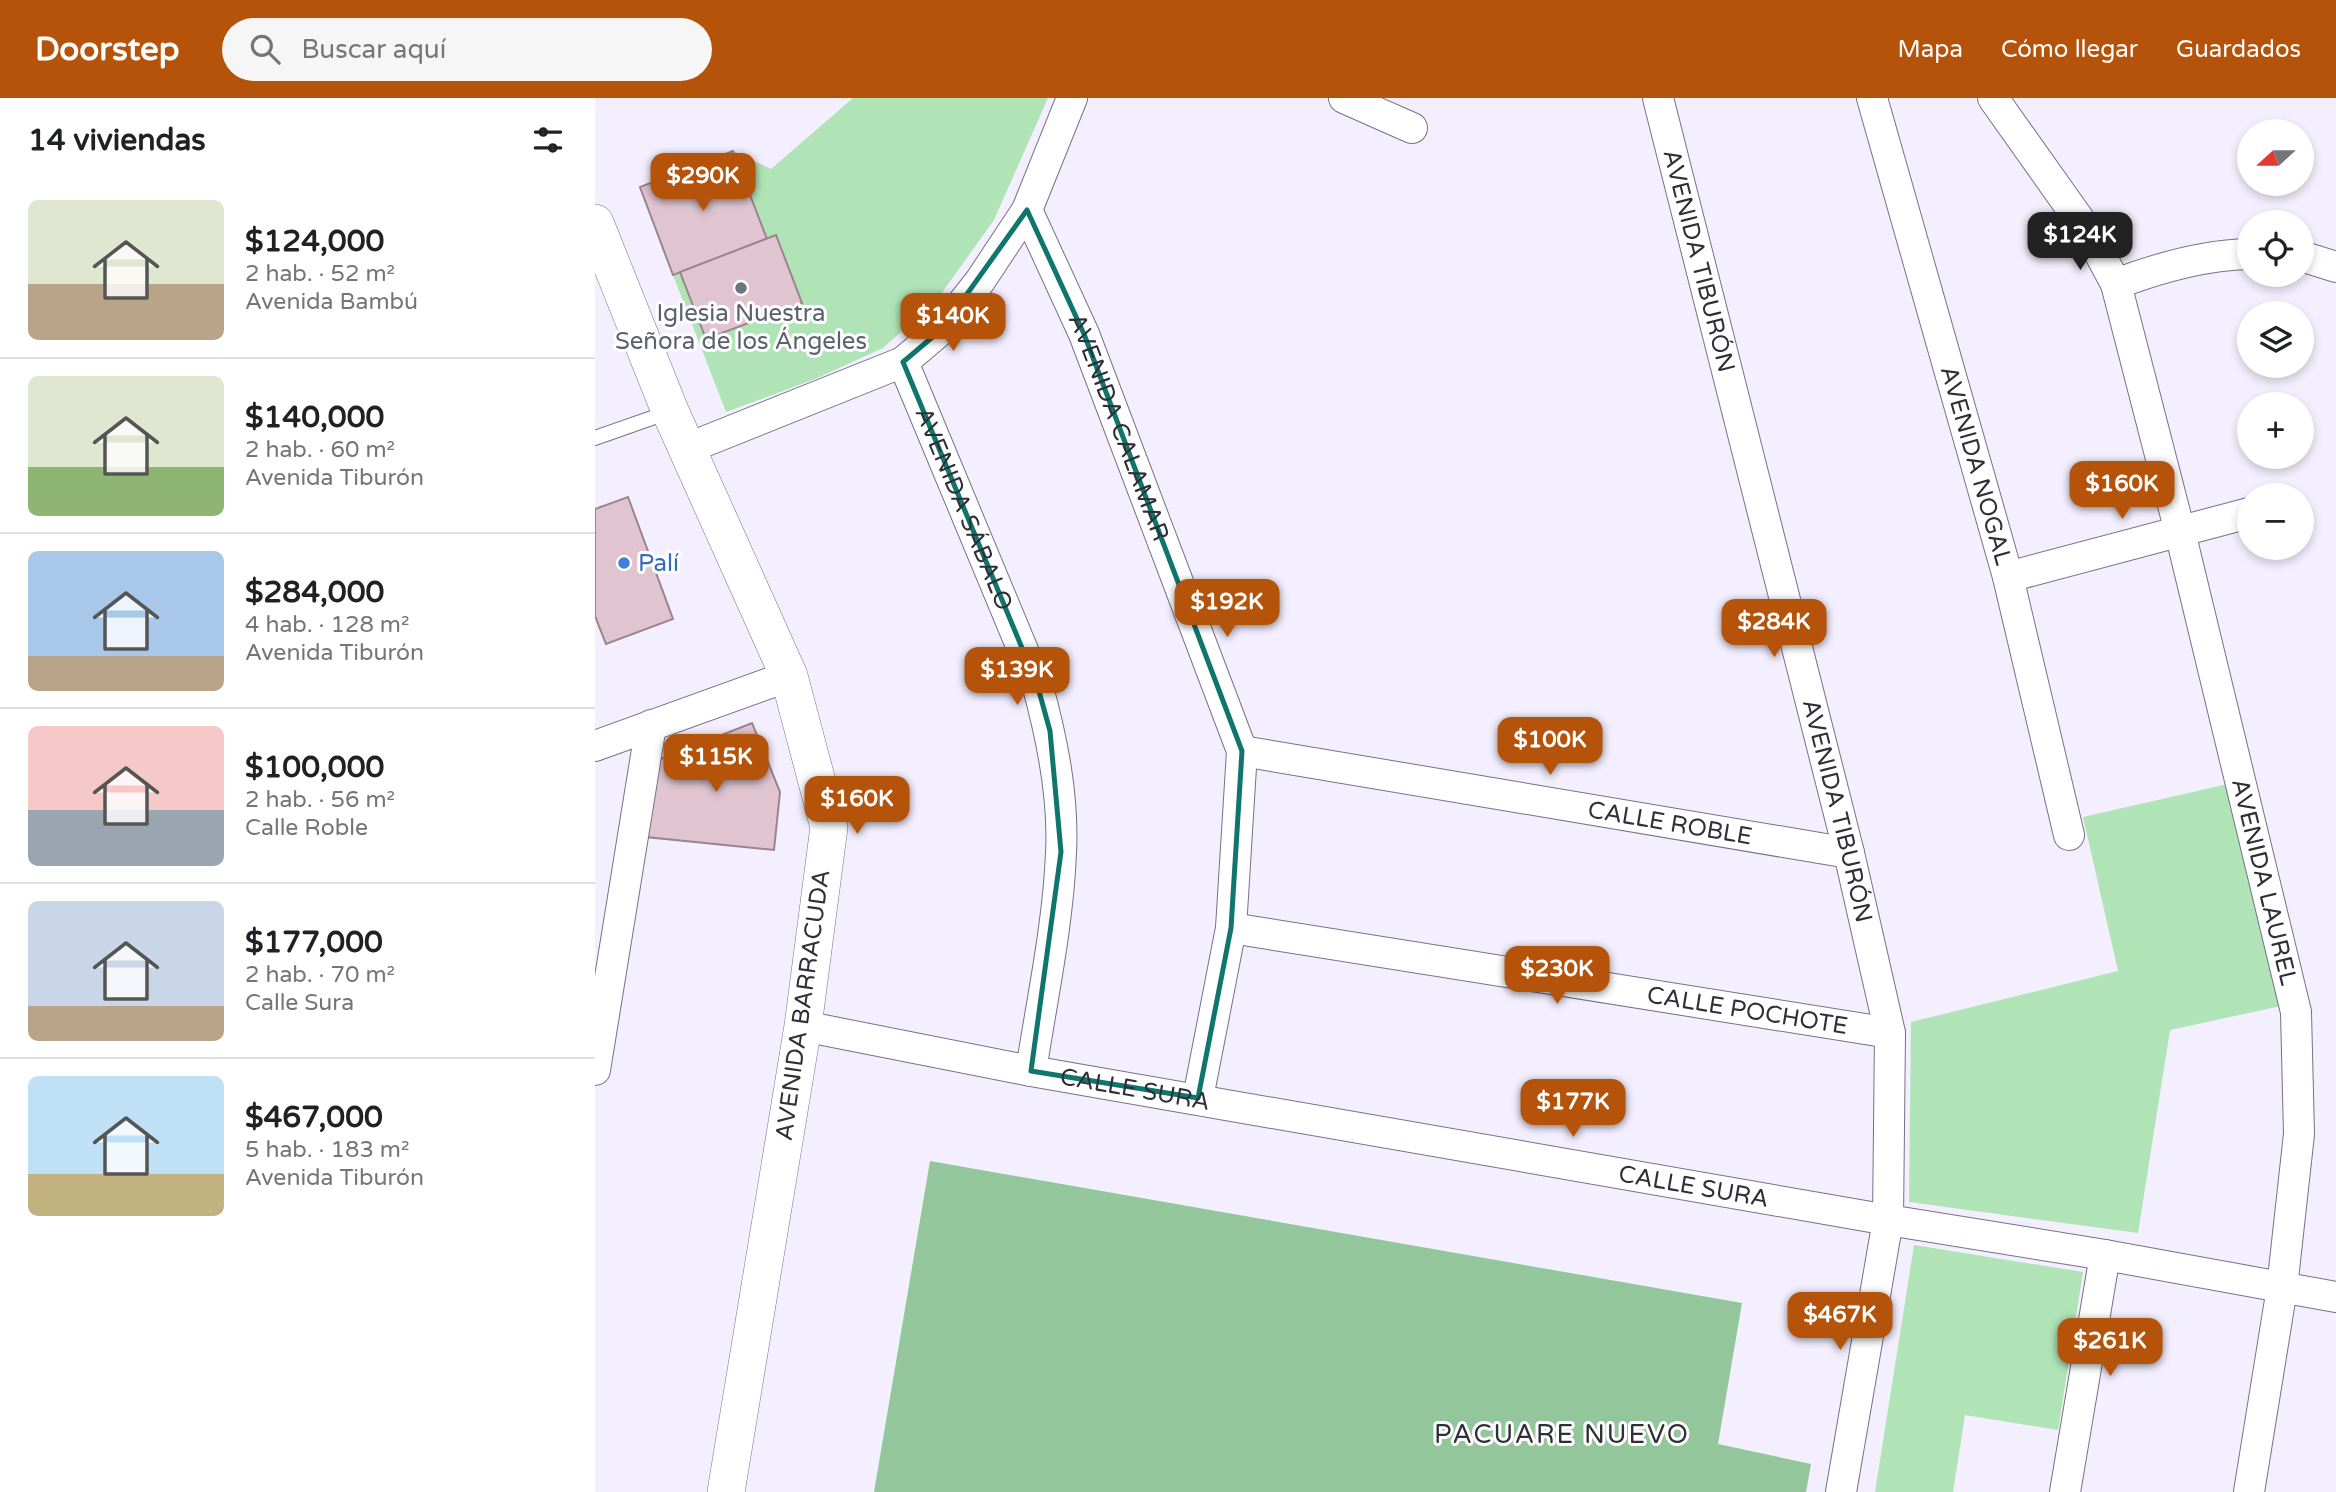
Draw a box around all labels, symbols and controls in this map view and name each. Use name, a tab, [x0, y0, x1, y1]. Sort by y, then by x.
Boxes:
search box	[222, 18, 712, 81]
text: Doorstep	[35, 30, 180, 69]
icon: search	[246, 30, 284, 68]
text: Buscar aquí	[302, 34, 446, 65]
text: Mapa	[1898, 35, 1963, 64]
text: Cómo llegar	[2001, 35, 2138, 64]
text: Guardados	[2176, 35, 2301, 64]
north arrow	[2237, 119, 2313, 196]
map controls	[2237, 119, 2314, 560]
icon: filters	[529, 121, 567, 159]
text: 14 viviendas	[28, 122, 206, 159]
street label: AVENIDA TIBURÓN	[1657, 146, 1741, 375]
pin: $290K	[654, 153, 752, 213]
text: $290K	[667, 162, 739, 190]
button: locate	[2237, 210, 2314, 287]
pin: $124K	[2031, 212, 2129, 272]
text: $124K	[2044, 221, 2116, 249]
text: $124,000	[245, 223, 384, 260]
icon: home	[84, 228, 168, 312]
text: 2 hab. · 52 m²	[245, 260, 395, 288]
marker: Iglesia Nuestra Señora de los Ángeles	[733, 280, 749, 296]
text: Avenida Bambú	[245, 288, 418, 316]
pin: $140K	[904, 294, 1002, 353]
place label: Iglesia Nuestra Señora de los Ángeles	[615, 299, 867, 356]
button: layers	[2237, 301, 2314, 378]
text: $140K	[917, 302, 989, 330]
street label: AVENIDA CALAMAR	[1062, 309, 1175, 545]
street label: AVENIDA NOGAL	[1934, 363, 2018, 568]
button: +	[2237, 392, 2314, 469]
text: $140,000	[245, 399, 384, 436]
street label: AVENIDA SÁBALO	[909, 403, 1019, 615]
icon: home	[84, 404, 168, 488]
text: 2 hab. · 60 m²	[245, 436, 395, 464]
pin: $160K	[2073, 462, 2171, 521]
text: Avenida Tiburón	[245, 464, 424, 492]
text: $160K	[2086, 470, 2158, 498]
button: −	[2237, 483, 2314, 560]
place label: Palí	[638, 549, 679, 578]
marker: Palí	[616, 555, 632, 571]
text: $284,000	[245, 574, 384, 611]
icon: home	[84, 579, 168, 663]
pin: $192K	[1178, 580, 1276, 639]
text: $192K	[1191, 588, 1263, 616]
pin: $284K	[1725, 600, 1823, 659]
text: $284K	[1738, 608, 1810, 636]
text: 4 hab. · 128 m²	[245, 611, 410, 639]
text: Avenida Tiburón	[245, 639, 424, 667]
pin: $139K	[968, 648, 1066, 707]
text: $139K	[981, 656, 1053, 684]
street label: AVENIDA TIBURÓN	[1796, 696, 1879, 925]
pin: $100K	[1501, 718, 1599, 777]
text: $100K	[1514, 726, 1586, 754]
pin: $115K	[667, 734, 765, 794]
text: $115K	[680, 743, 752, 771]
text: $100,000	[245, 749, 384, 786]
icon: home	[84, 754, 168, 838]
street label: AVENIDA LAUREL	[2226, 775, 2304, 988]
pin: $160K	[808, 776, 906, 836]
text: $160K	[821, 785, 893, 813]
text: 2 hab. · 56 m²	[245, 786, 395, 814]
street label: CALLE ROBLE	[1586, 795, 1754, 851]
text: Calle Roble	[245, 814, 368, 842]
street label: AVENIDA BARRACUDA	[770, 868, 836, 1142]
text: $177,000	[245, 924, 383, 961]
icon: home	[84, 929, 168, 1013]
pin: $230K	[1508, 946, 1606, 1006]
text: $230K	[1521, 955, 1593, 983]
text: 2 hab. · 70 m²	[245, 961, 395, 989]
street label: CALLE POCHOTE	[1645, 980, 1850, 1041]
text: Calle Sura	[245, 989, 354, 1017]
street label: CALLE SURA	[1058, 1062, 1212, 1116]
pin: $177K	[1524, 1080, 1622, 1139]
text: $177K	[1537, 1088, 1609, 1116]
text: $467,000	[245, 1099, 383, 1136]
icon: home	[84, 1104, 168, 1188]
text: 5 hab. · 183 m²	[245, 1136, 410, 1164]
street label: CALLE SURA	[1616, 1159, 1771, 1213]
text: Avenida Tiburón	[245, 1164, 424, 1192]
pin: $467K	[1791, 1292, 1889, 1352]
text: $467K	[1804, 1301, 1876, 1329]
pin: $261K	[2061, 1318, 2159, 1378]
text: $261K	[2074, 1327, 2146, 1355]
district label: PACUARE NUEVO	[1434, 1419, 1690, 1450]

